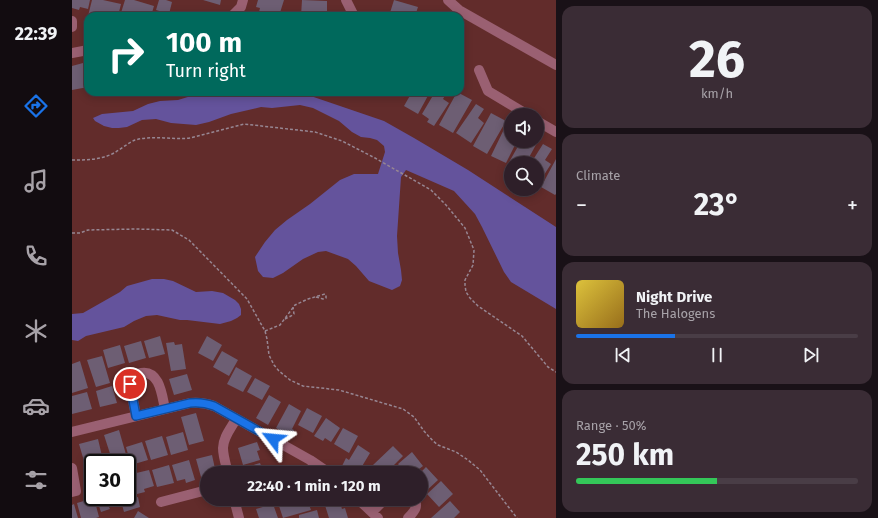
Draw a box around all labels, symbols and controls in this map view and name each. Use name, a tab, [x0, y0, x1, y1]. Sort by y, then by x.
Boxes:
text: 22:39	[15, 23, 57, 45]
text: 100 m	[166, 26, 242, 59]
icon: right	[100, 28, 152, 80]
text: 26	[689, 28, 745, 91]
text: Turn right	[166, 60, 246, 82]
text: km/h	[701, 86, 733, 101]
icon: directions	[22, 92, 50, 120]
map controls	[504, 108, 544, 196]
button: sound	[504, 108, 544, 148]
button: search	[504, 156, 544, 196]
icon: music	[22, 167, 50, 195]
text: Climate	[576, 168, 620, 183]
text: 23°	[694, 187, 740, 223]
text: −	[576, 192, 587, 219]
text: +	[847, 192, 858, 219]
icon: phone	[22, 242, 50, 270]
text: Night Drive	[636, 288, 712, 306]
text: The Halogens	[636, 306, 715, 321]
icon: climate	[22, 317, 50, 345]
icon: previous	[612, 344, 634, 366]
icon: pause	[706, 344, 728, 366]
icon: next	[800, 344, 822, 366]
pin	[113, 367, 147, 401]
icon: arrive	[119, 373, 141, 395]
icon: car	[22, 392, 50, 420]
position arrow	[252, 418, 294, 460]
text: Range · 50%	[576, 418, 647, 433]
text: 250 km	[576, 437, 674, 473]
speed limit sign: 30	[84, 454, 136, 506]
icon: filters	[22, 466, 50, 494]
text: 22:40 · 1 min · 120 m	[247, 477, 381, 495]

